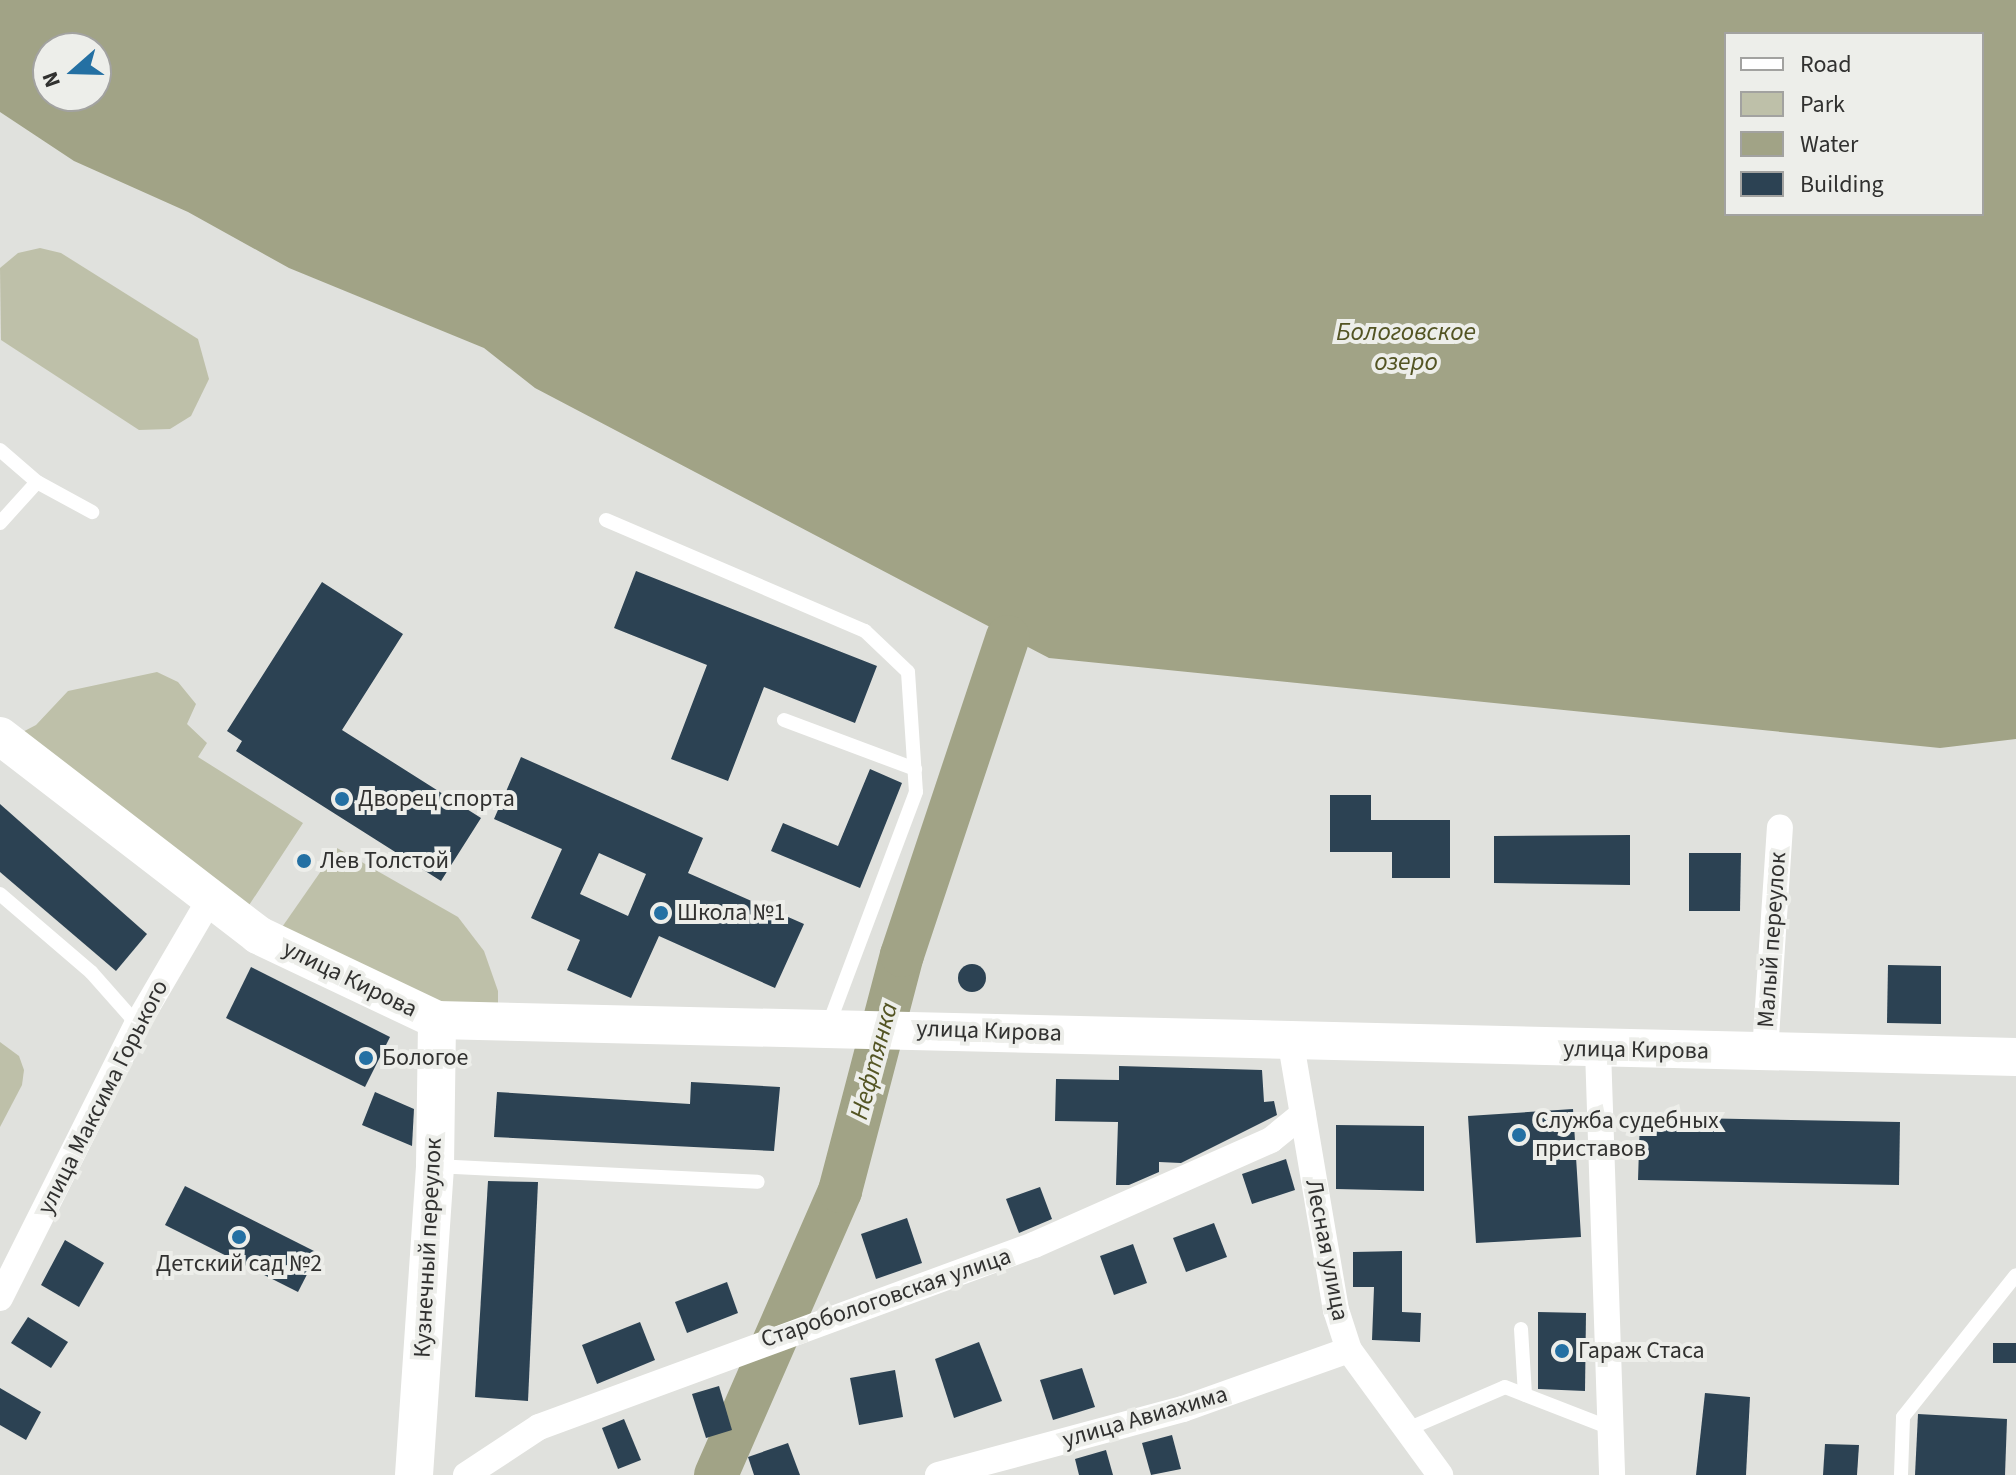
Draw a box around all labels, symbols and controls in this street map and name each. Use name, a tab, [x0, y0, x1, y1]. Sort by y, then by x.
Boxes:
north arrow	[32, 32, 112, 112]
legend	[1724, 32, 1984, 216]
text: Road	[1800, 47, 1852, 82]
text: N	[34, 67, 69, 92]
text: Park	[1800, 87, 1845, 122]
text: Water	[1800, 127, 1858, 162]
text: Building	[1800, 167, 1884, 202]
water label: Бологовское озеро	[1336, 316, 1476, 378]
place label: Дворец спорта	[358, 785, 515, 813]
marker: Дворец спорта	[333, 790, 351, 808]
place label: Лев Толстой	[320, 847, 449, 875]
street label: Малый переулок	[1751, 851, 1793, 1029]
marker: Лев Толстой	[295, 852, 313, 870]
place label: Школа №1	[677, 899, 786, 927]
marker: Школа №1	[652, 904, 670, 922]
street label: улица Кирова	[278, 934, 422, 1024]
street label: улица Максима Горького	[31, 975, 175, 1219]
water label: Нефтянка	[843, 999, 905, 1123]
street label: улица Кирова	[916, 1014, 1062, 1048]
street label: улица Кирова	[1563, 1034, 1709, 1066]
place label: Бологое	[382, 1044, 468, 1072]
marker: Бологое	[357, 1049, 375, 1067]
place label: Служба судебных приставов	[1535, 1107, 1719, 1163]
marker: Служба судебных приставов	[1510, 1126, 1528, 1144]
street label: Кузнечный переулок	[408, 1137, 448, 1359]
street label: Лесная улица	[1299, 1177, 1355, 1323]
marker: Детский сад №2	[230, 1228, 248, 1246]
street label: Старобологовская улица	[757, 1242, 1015, 1354]
place label: Детский сад №2	[156, 1250, 322, 1278]
place label: Гараж Стаса	[1578, 1337, 1705, 1365]
marker: Гараж Стаса	[1553, 1342, 1571, 1360]
street label: улица Авиахима	[1059, 1380, 1231, 1454]

